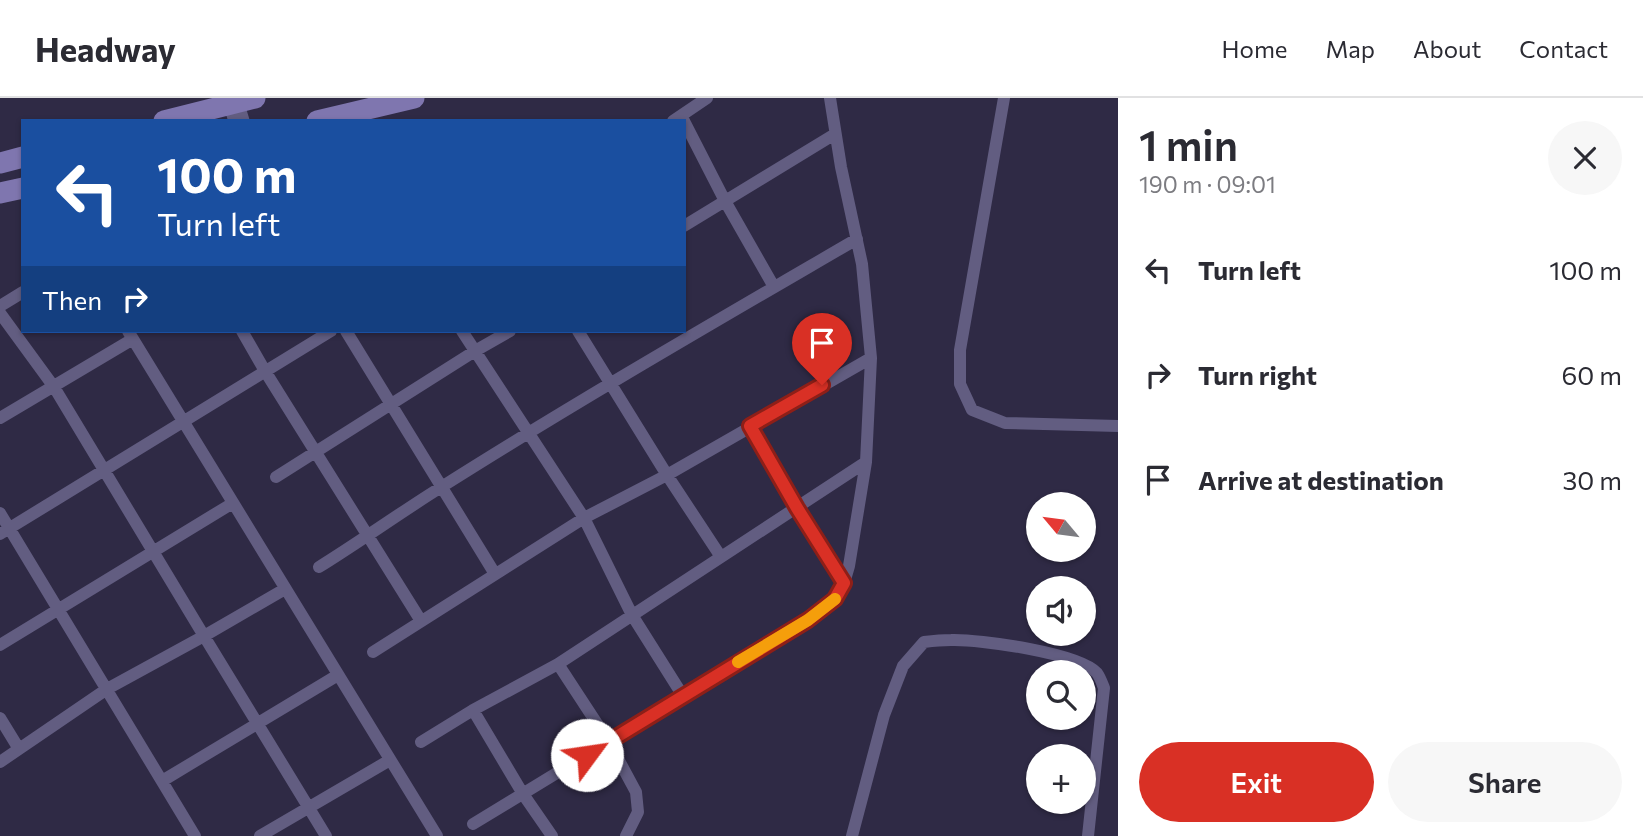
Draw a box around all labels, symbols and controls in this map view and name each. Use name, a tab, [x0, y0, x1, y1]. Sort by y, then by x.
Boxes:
text: Headway	[35, 28, 176, 69]
text: Home	[1222, 34, 1288, 63]
text: Map	[1326, 34, 1375, 63]
text: About	[1413, 34, 1481, 63]
text: Contact	[1519, 34, 1608, 63]
text: 1 min	[1139, 118, 1238, 170]
button: close	[1548, 121, 1622, 195]
text: 100 m	[157, 143, 296, 203]
icon: left	[42, 147, 133, 238]
text: 190 m · 09:01	[1139, 170, 1276, 198]
text: Turn left	[157, 203, 281, 243]
icon: left	[1139, 251, 1177, 289]
text: Turn left	[1198, 254, 1301, 285]
text: 100 m	[1549, 254, 1622, 285]
icon: right	[116, 280, 154, 318]
text: Then	[42, 284, 102, 315]
pin	[792, 313, 852, 385]
icon: arrive	[803, 324, 841, 362]
icon: right	[1139, 356, 1177, 394]
text: Turn right	[1198, 359, 1317, 390]
text: 60 m	[1562, 359, 1622, 390]
icon: arrive	[1139, 461, 1177, 499]
text: Arrive at destination	[1198, 464, 1444, 495]
text: 30 m	[1563, 464, 1622, 495]
north arrow	[1026, 492, 1096, 562]
map controls	[1026, 492, 1096, 814]
button: sound	[1026, 576, 1096, 646]
button: search	[1026, 660, 1096, 730]
position arrow	[550, 718, 624, 792]
button: Exit	[1139, 742, 1374, 822]
button: Share	[1388, 742, 1622, 822]
button: +	[1026, 744, 1096, 814]

